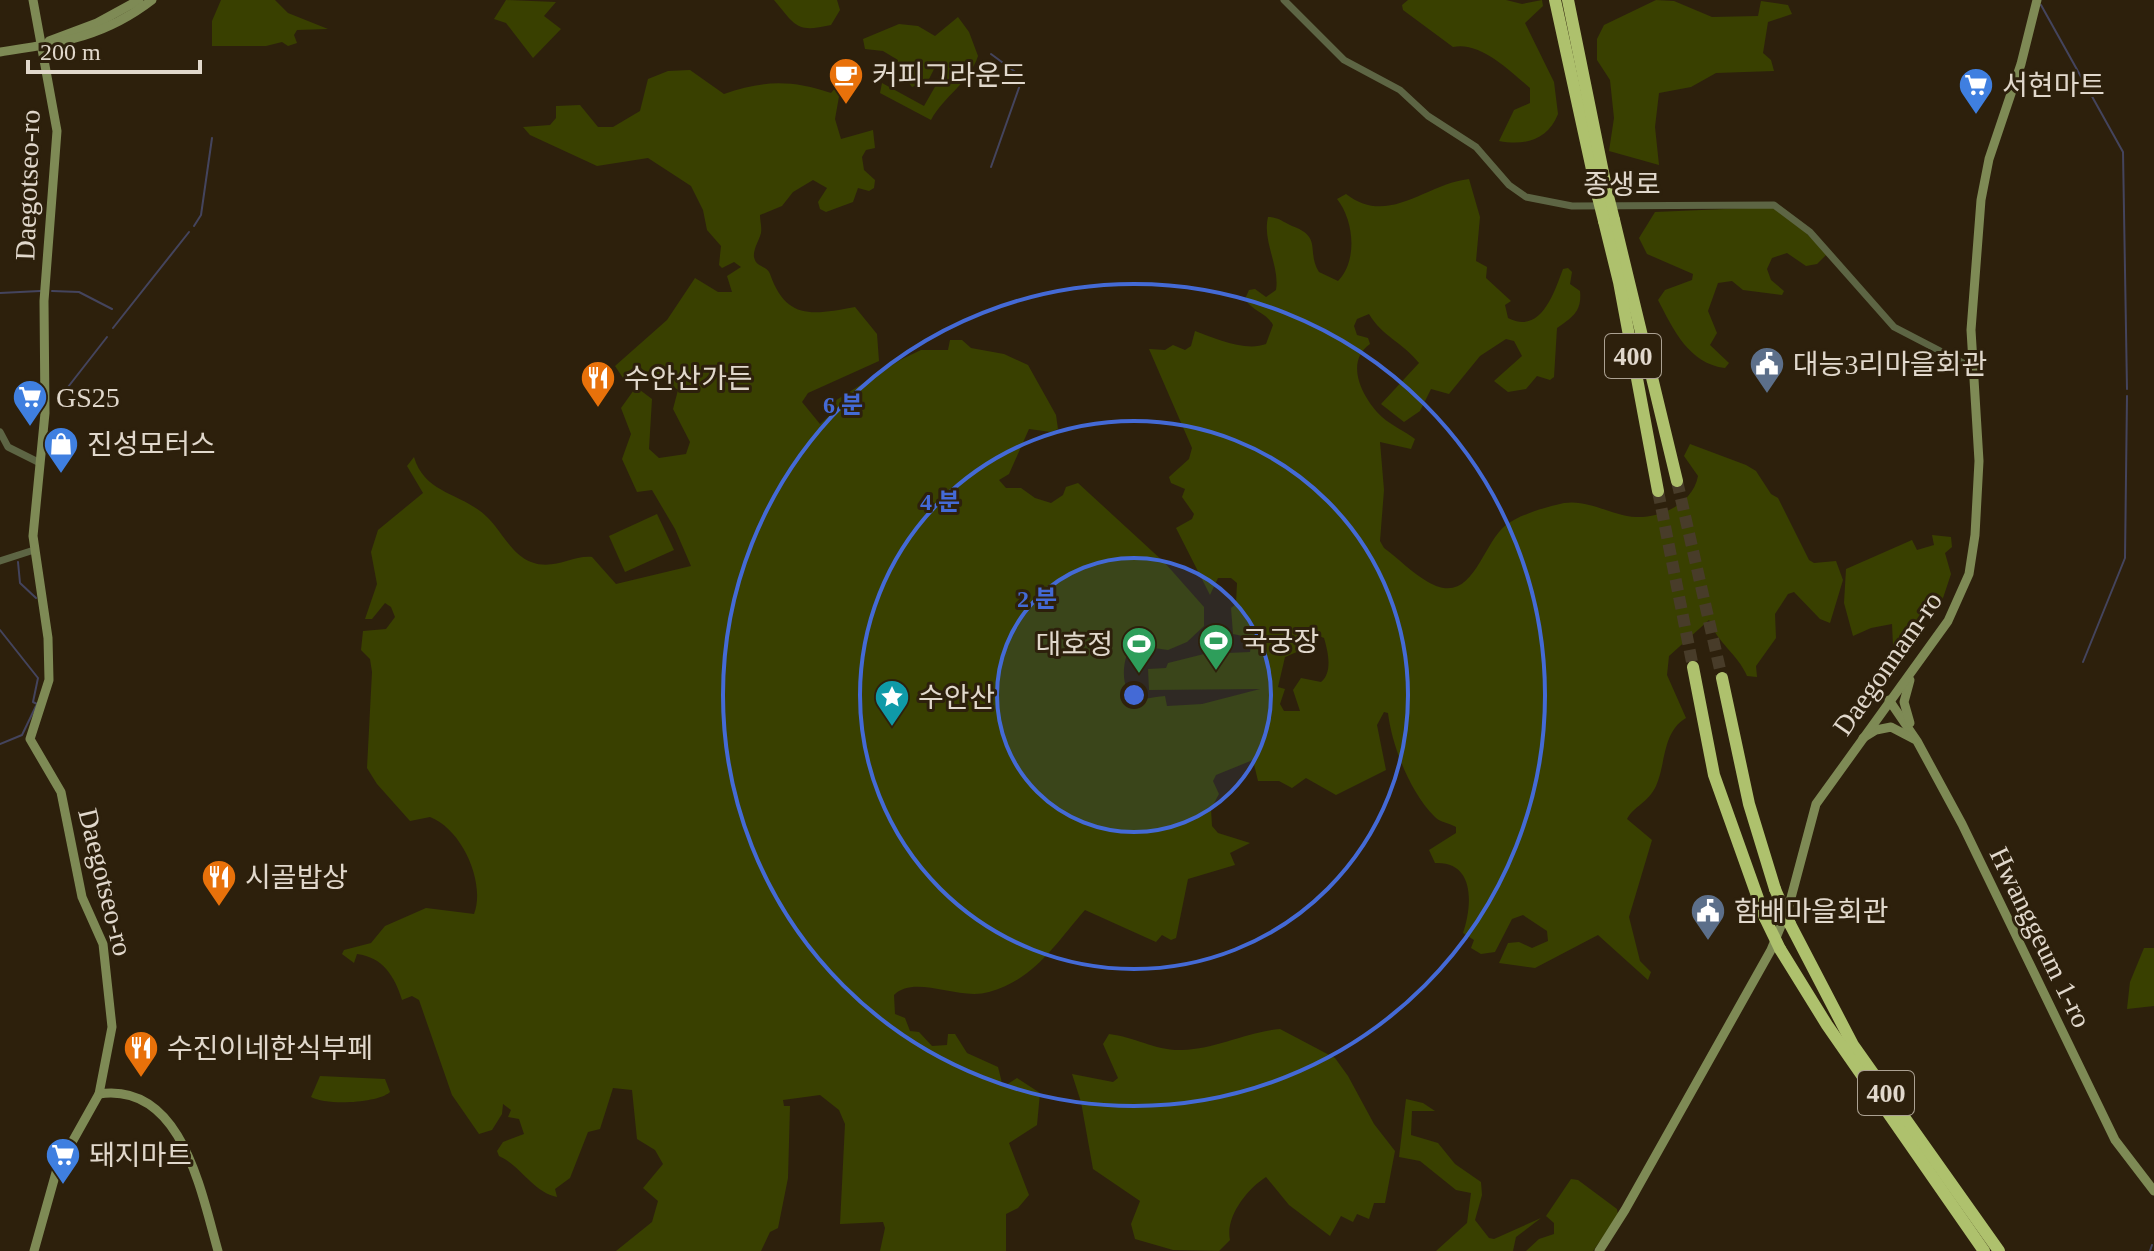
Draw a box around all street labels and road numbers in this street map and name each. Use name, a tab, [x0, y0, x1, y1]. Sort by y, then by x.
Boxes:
street label: Daegotseo-ro	[9, 109, 46, 261]
street label: 종생로	[1583, 169, 1661, 200]
road number: 400	[1605, 334, 1661, 378]
street label: Daegonnam-ro	[1827, 586, 1948, 741]
street label: Daegotseo-ro	[72, 805, 139, 959]
street label: Hwanggeum 1-ro	[1983, 842, 2098, 1032]
road number: 400	[1858, 1071, 1914, 1115]

